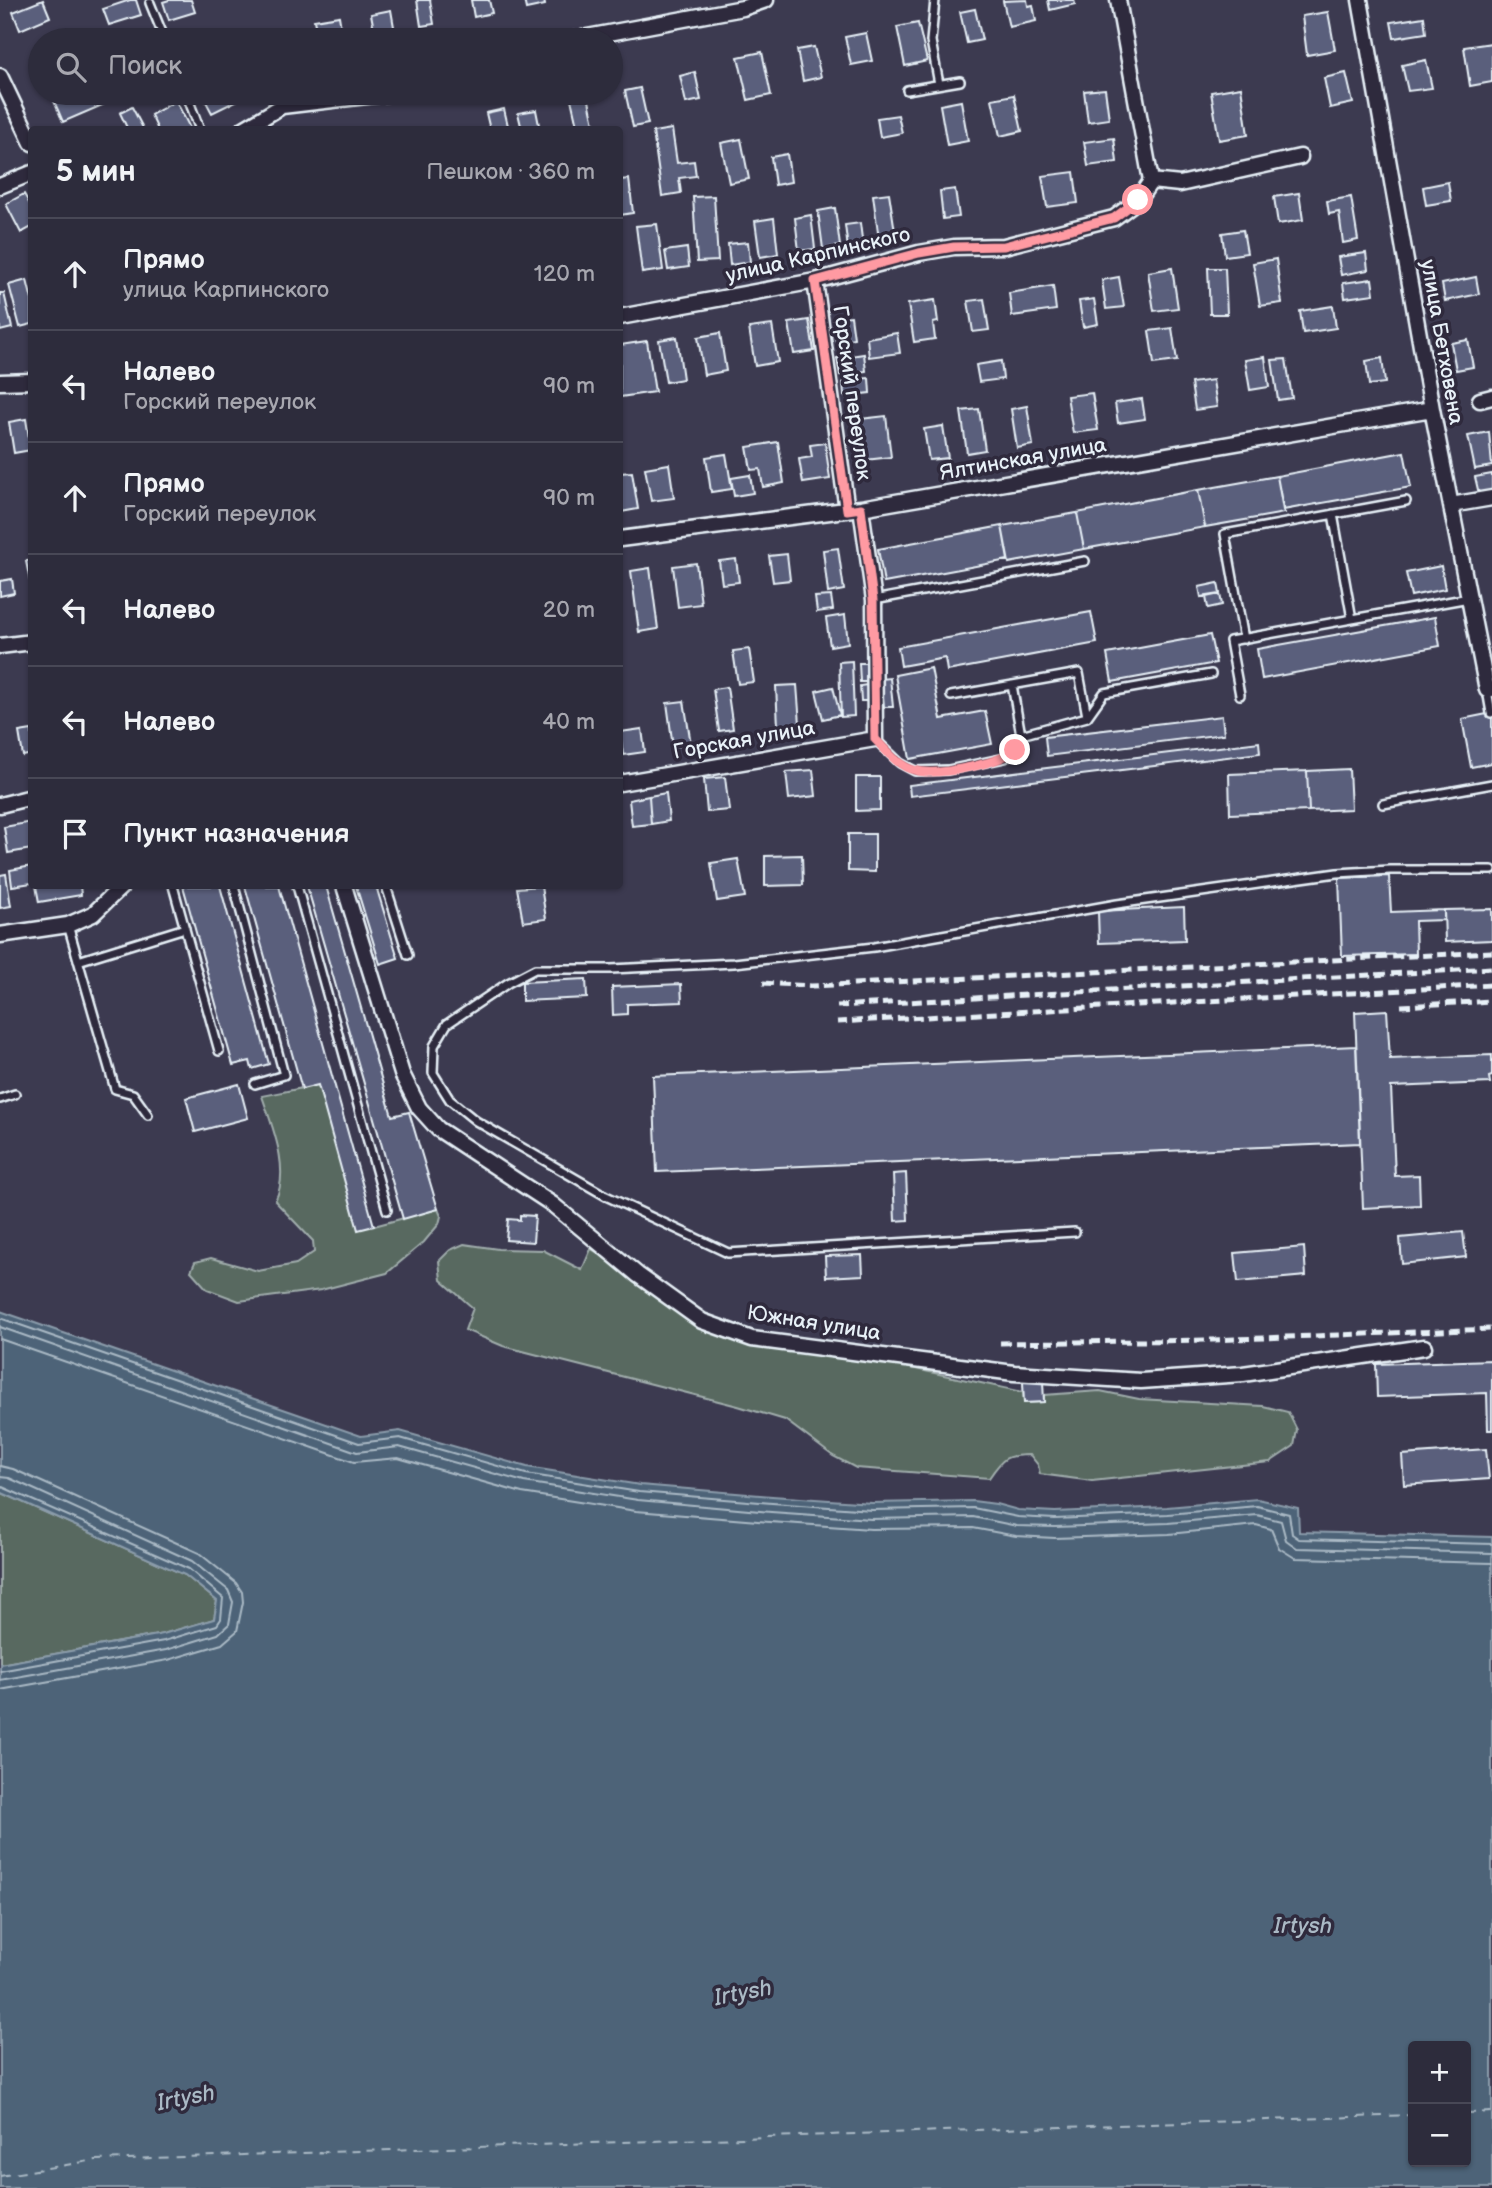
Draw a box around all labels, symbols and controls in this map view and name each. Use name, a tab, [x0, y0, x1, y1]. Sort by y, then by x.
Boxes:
search box	[28, 28, 623, 105]
icon: search	[52, 48, 90, 86]
text: Поиск	[108, 51, 182, 82]
text: 5 мин	[56, 154, 136, 190]
text: Пешком · 360 m	[426, 158, 595, 186]
route start	[1122, 184, 1153, 215]
street label: улица Карпинского	[724, 222, 912, 288]
text: Прямо	[123, 245, 205, 276]
icon: ahead	[56, 255, 94, 293]
street label: улица Бетховена	[1415, 258, 1469, 427]
text: 120 m	[534, 260, 595, 288]
text: улица Карпинского	[123, 276, 329, 304]
street label: Горский переулок	[827, 304, 877, 482]
text: Налево	[123, 357, 215, 388]
icon: left	[56, 367, 94, 405]
text: 90 m	[543, 372, 595, 400]
text: Горский переулок	[123, 388, 316, 416]
street label: Ялтинская улица	[938, 432, 1109, 486]
text: Прямо	[123, 469, 205, 500]
icon: ahead	[56, 479, 94, 517]
text: 90 m	[543, 484, 595, 512]
text: Горский переулок	[123, 500, 316, 528]
icon: left	[56, 591, 94, 629]
text: Налево	[123, 595, 215, 626]
text: 20 m	[543, 596, 595, 624]
icon: left	[56, 703, 94, 741]
text: Налево	[123, 707, 215, 738]
text: 40 m	[542, 708, 595, 736]
street label: Горская улица	[671, 715, 817, 765]
route end	[999, 734, 1030, 765]
icon: arrive	[56, 815, 94, 853]
text: Пункт назначения	[123, 819, 349, 850]
street label: Южная улица	[745, 1300, 883, 1346]
water label: Irtysh	[1273, 1912, 1333, 1940]
water label: Irtysh	[711, 1974, 775, 2012]
map controls	[1408, 2041, 1471, 2167]
button: +	[1408, 2041, 1471, 2104]
water label: Irtysh	[154, 2079, 218, 2117]
button: −	[1408, 2104, 1471, 2167]

